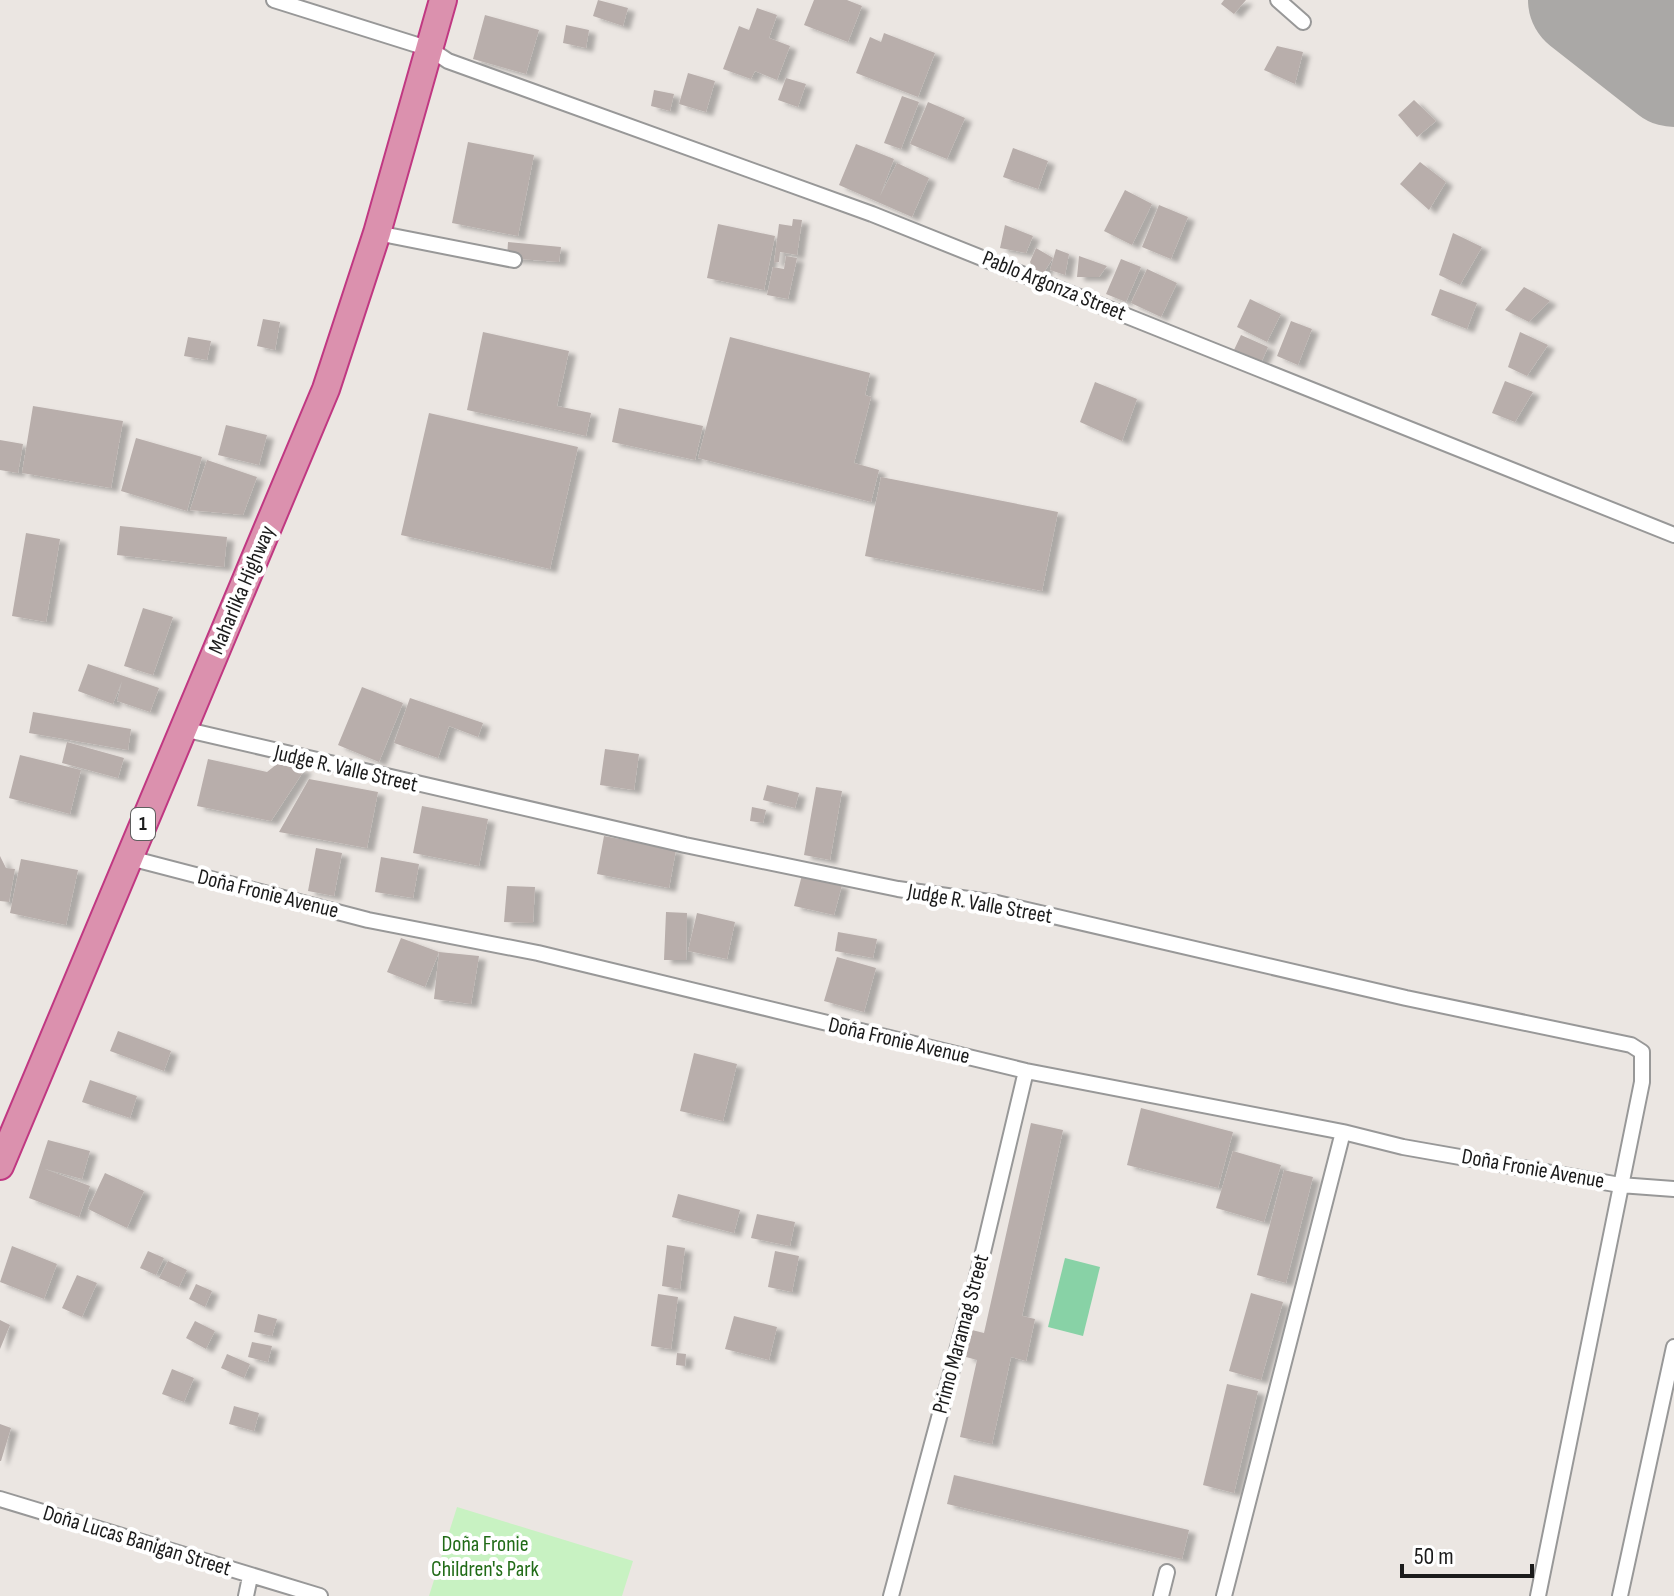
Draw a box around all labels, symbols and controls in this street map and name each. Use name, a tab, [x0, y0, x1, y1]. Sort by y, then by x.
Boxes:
street label: Pablo Argonza Street	[978, 245, 1130, 327]
street label: Maharlika Highway	[203, 521, 281, 658]
street label: Judge R. Valle Street	[271, 739, 421, 799]
road number: 1	[131, 808, 155, 840]
street label: Doña Fronie Avenue	[195, 863, 341, 925]
street label: Judge R. Valle Street	[905, 878, 1055, 930]
street label: Doña Fronie Avenue	[826, 1012, 972, 1070]
street label: Doña Fronie Avenue	[1460, 1143, 1606, 1195]
street label: Primo Maramag Street	[927, 1251, 995, 1417]
street label: Doña Lucas Banigan Street	[40, 1500, 235, 1583]
scale bar	[1402, 1528, 1532, 1578]
park label: Doña Fronie Children's Park	[431, 1531, 540, 1583]
text: 50 m	[1414, 1542, 1454, 1571]

